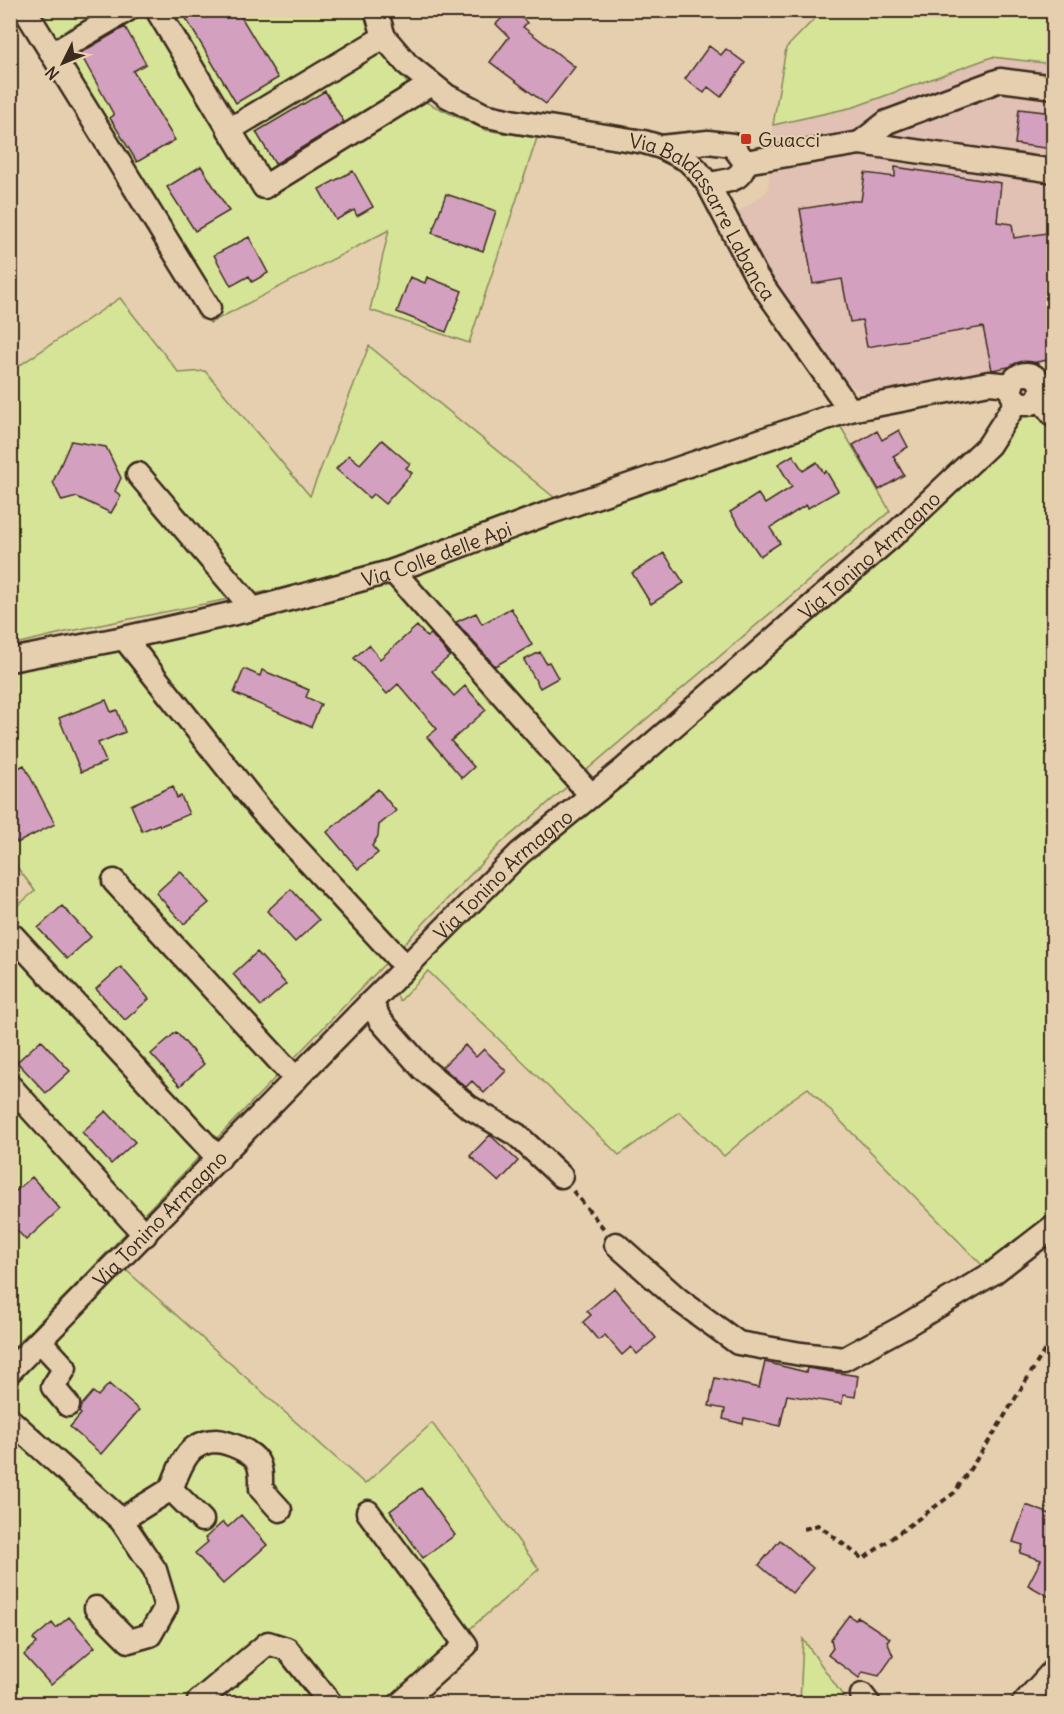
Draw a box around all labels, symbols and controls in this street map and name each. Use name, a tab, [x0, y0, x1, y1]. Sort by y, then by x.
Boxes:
north arrow	[33, 33, 93, 93]
text: N	[41, 62, 63, 84]
street label: Via Baldassarre Labanca	[627, 127, 782, 305]
place label: Guacci	[758, 127, 820, 152]
marker: Guacci	[739, 132, 753, 146]
street label: Via Tonino Armagno	[793, 485, 945, 624]
street label: Via Colle delle Api	[359, 515, 515, 591]
street label: Via Tonino Armagno	[428, 803, 577, 945]
street label: Via Tonino Armagno	[87, 1145, 232, 1292]

